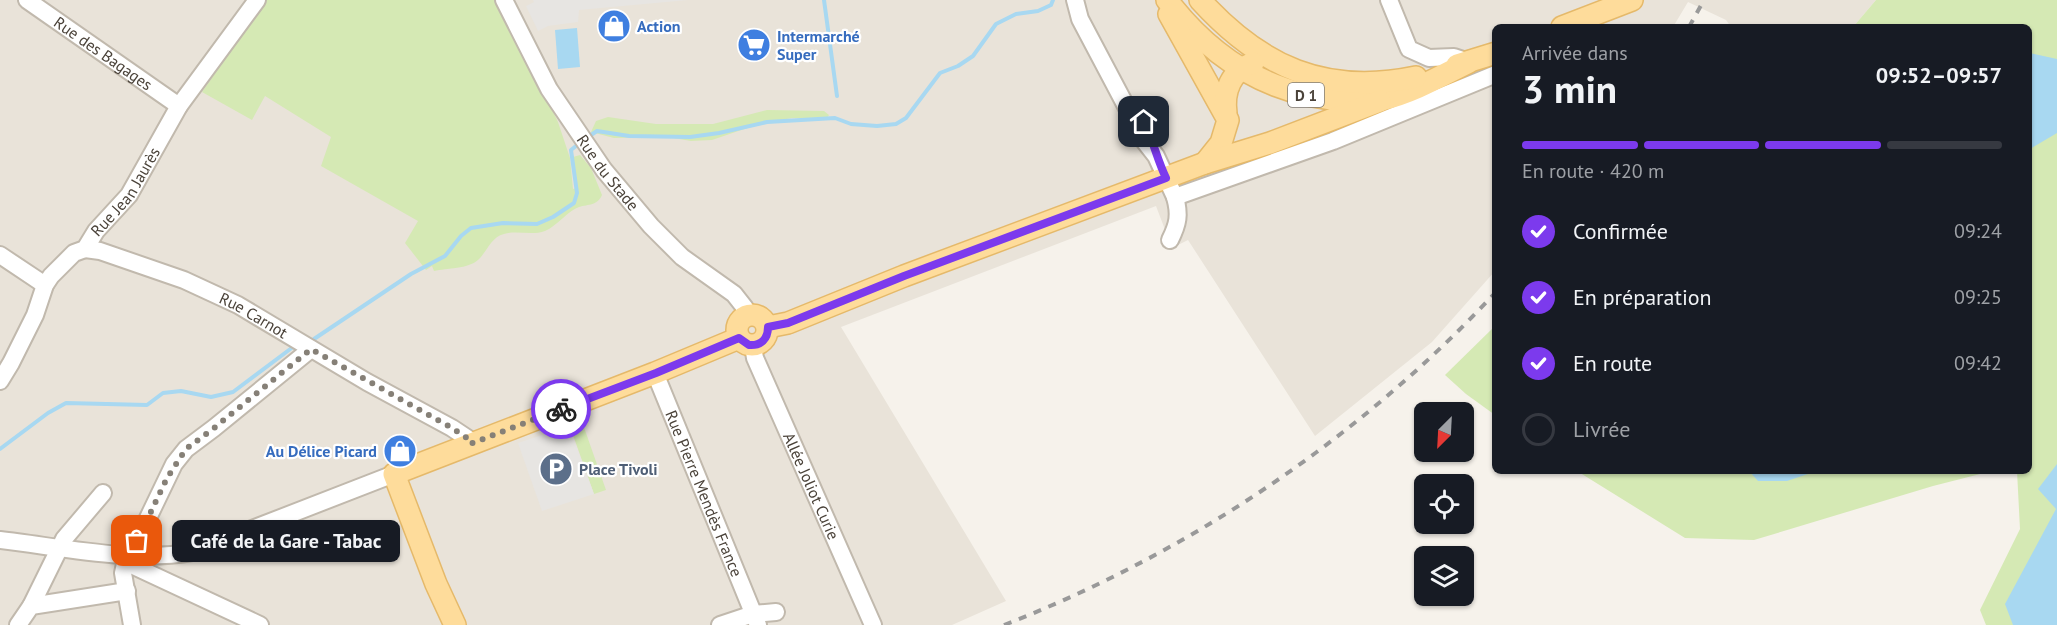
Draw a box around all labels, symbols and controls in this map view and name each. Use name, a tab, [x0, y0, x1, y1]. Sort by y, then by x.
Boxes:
shop icon: Action	[596, 8, 632, 44]
street label: Rue des Bagages	[50, 12, 157, 95]
place label: Action	[637, 16, 681, 36]
place label: Intermarché Super	[777, 26, 860, 64]
supermarket icon: Intermarché Super	[736, 27, 772, 63]
text: Arrivée dans	[1522, 40, 1628, 66]
text: 09:52–09:57	[1876, 61, 2002, 89]
text: 3 min	[1522, 63, 1617, 114]
road number: D 1	[1288, 83, 1324, 107]
pin	[1118, 96, 1169, 147]
icon: home	[1127, 105, 1160, 138]
street label: Rue du Stade	[573, 131, 644, 214]
street label: Rue Jean Jaurès	[86, 143, 164, 240]
text: En route · 420 m	[1522, 158, 1664, 184]
icon: check	[1522, 215, 1555, 248]
text: Confirmée	[1573, 217, 1668, 245]
text: 09:24	[1954, 218, 2002, 244]
icon: check	[1522, 281, 1555, 314]
text: En préparation	[1573, 283, 1712, 311]
text: 09:25	[1954, 284, 2002, 310]
street label: Rue Carnot	[216, 288, 292, 343]
icon: check	[1522, 347, 1555, 380]
text: En route	[1573, 349, 1652, 377]
text: 09:42	[1954, 350, 2002, 376]
courier	[531, 379, 591, 439]
icon: bike	[545, 393, 578, 426]
north arrow	[1414, 402, 1474, 462]
map controls	[1414, 402, 1474, 606]
street label: Rue Pierre Mendès France	[661, 407, 747, 579]
text: Livrée	[1573, 415, 1630, 443]
street label: Allée Joliot Curie	[779, 429, 844, 543]
shop icon: Au Délice Picard	[382, 433, 418, 469]
place label: Au Délice Picard	[266, 441, 377, 461]
parking icon: Place Tivoli	[538, 451, 574, 487]
place label: Place Tivoli	[579, 459, 658, 479]
button: locate	[1414, 474, 1474, 534]
pin	[111, 515, 162, 566]
callout: Café de la Gare - Tabac	[173, 520, 401, 562]
icon: bag	[120, 524, 153, 557]
text: Café de la Gare - Tabac	[191, 528, 381, 554]
button: layers	[1414, 546, 1474, 606]

